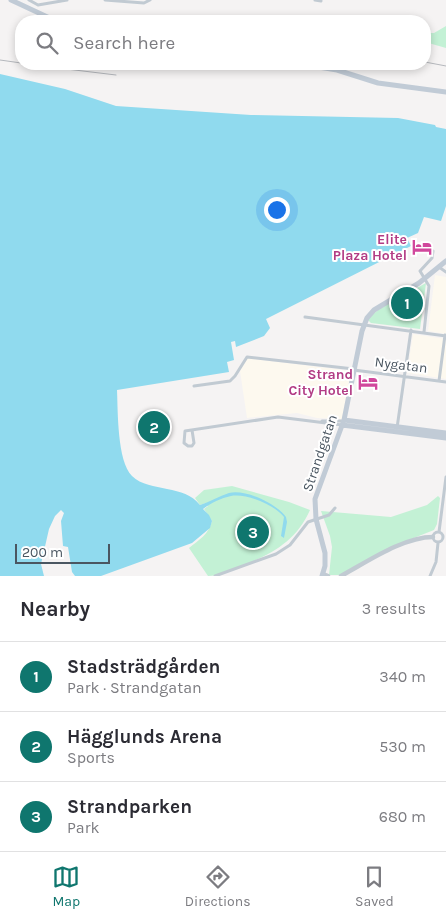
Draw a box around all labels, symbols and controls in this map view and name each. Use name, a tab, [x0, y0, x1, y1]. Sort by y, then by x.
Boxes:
search box	[15, 15, 431, 70]
icon: search	[33, 29, 61, 57]
text: Search here	[73, 32, 175, 54]
your location	[264, 197, 290, 223]
place label: Elite Plaza Hotel	[333, 231, 407, 264]
hotel icon: Elite Plaza Hotel	[411, 236, 433, 258]
pin: 1	[391, 284, 423, 322]
street label: Nygatan	[374, 353, 428, 377]
place label: Strand City Hotel	[288, 366, 353, 399]
hotel icon: Strand City Hotel	[357, 371, 379, 393]
pin: 2	[138, 408, 170, 446]
street label: Strandgatan	[299, 412, 341, 494]
pin: 3	[237, 513, 269, 551]
scale bar	[15, 541, 110, 564]
text: 200 m	[22, 544, 63, 561]
text: Nearby	[20, 597, 90, 621]
text: 3 results	[362, 599, 426, 618]
text: Stadsträdgården	[67, 656, 220, 678]
text: 1	[33, 667, 39, 686]
text: 340 m	[379, 667, 426, 686]
text: Park · Strandgatan	[67, 678, 202, 697]
text: Hägglunds Arena	[67, 726, 222, 748]
text: 2	[31, 737, 41, 756]
text: 530 m	[379, 737, 426, 756]
text: Sports	[67, 748, 115, 767]
text: Strandparken	[67, 796, 192, 818]
text: 3	[31, 807, 41, 826]
text: 680 m	[379, 807, 426, 826]
text: Park	[67, 818, 99, 837]
tab: Map	[52, 863, 80, 910]
tab: Directions	[185, 863, 251, 910]
tab: Saved	[355, 863, 394, 910]

